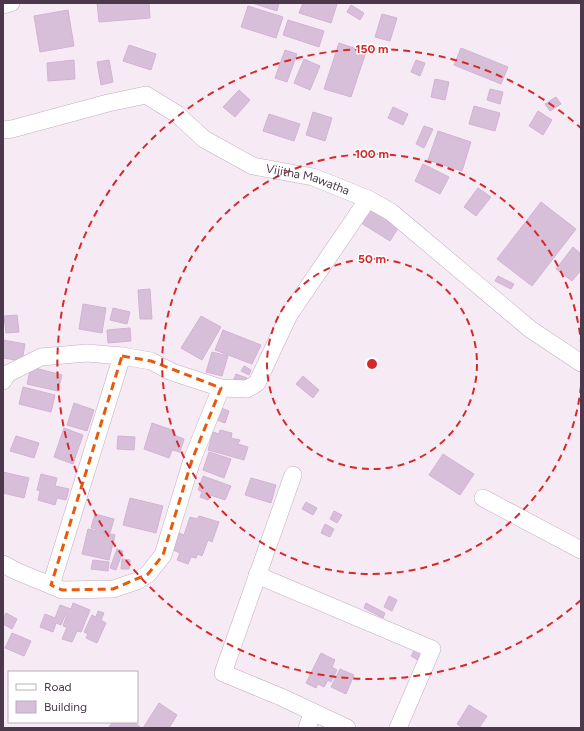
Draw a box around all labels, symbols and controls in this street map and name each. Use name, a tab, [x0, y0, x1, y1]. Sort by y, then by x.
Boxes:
text: 150 m	[355, 42, 389, 56]
text: 100 m	[355, 147, 389, 161]
street label: Vijitha Mawatha	[265, 162, 352, 198]
text: 50 m	[358, 252, 386, 266]
centre of rings	[365, 357, 379, 371]
legend	[8, 671, 138, 723]
text: Road	[44, 680, 72, 694]
text: Building	[44, 700, 87, 714]

